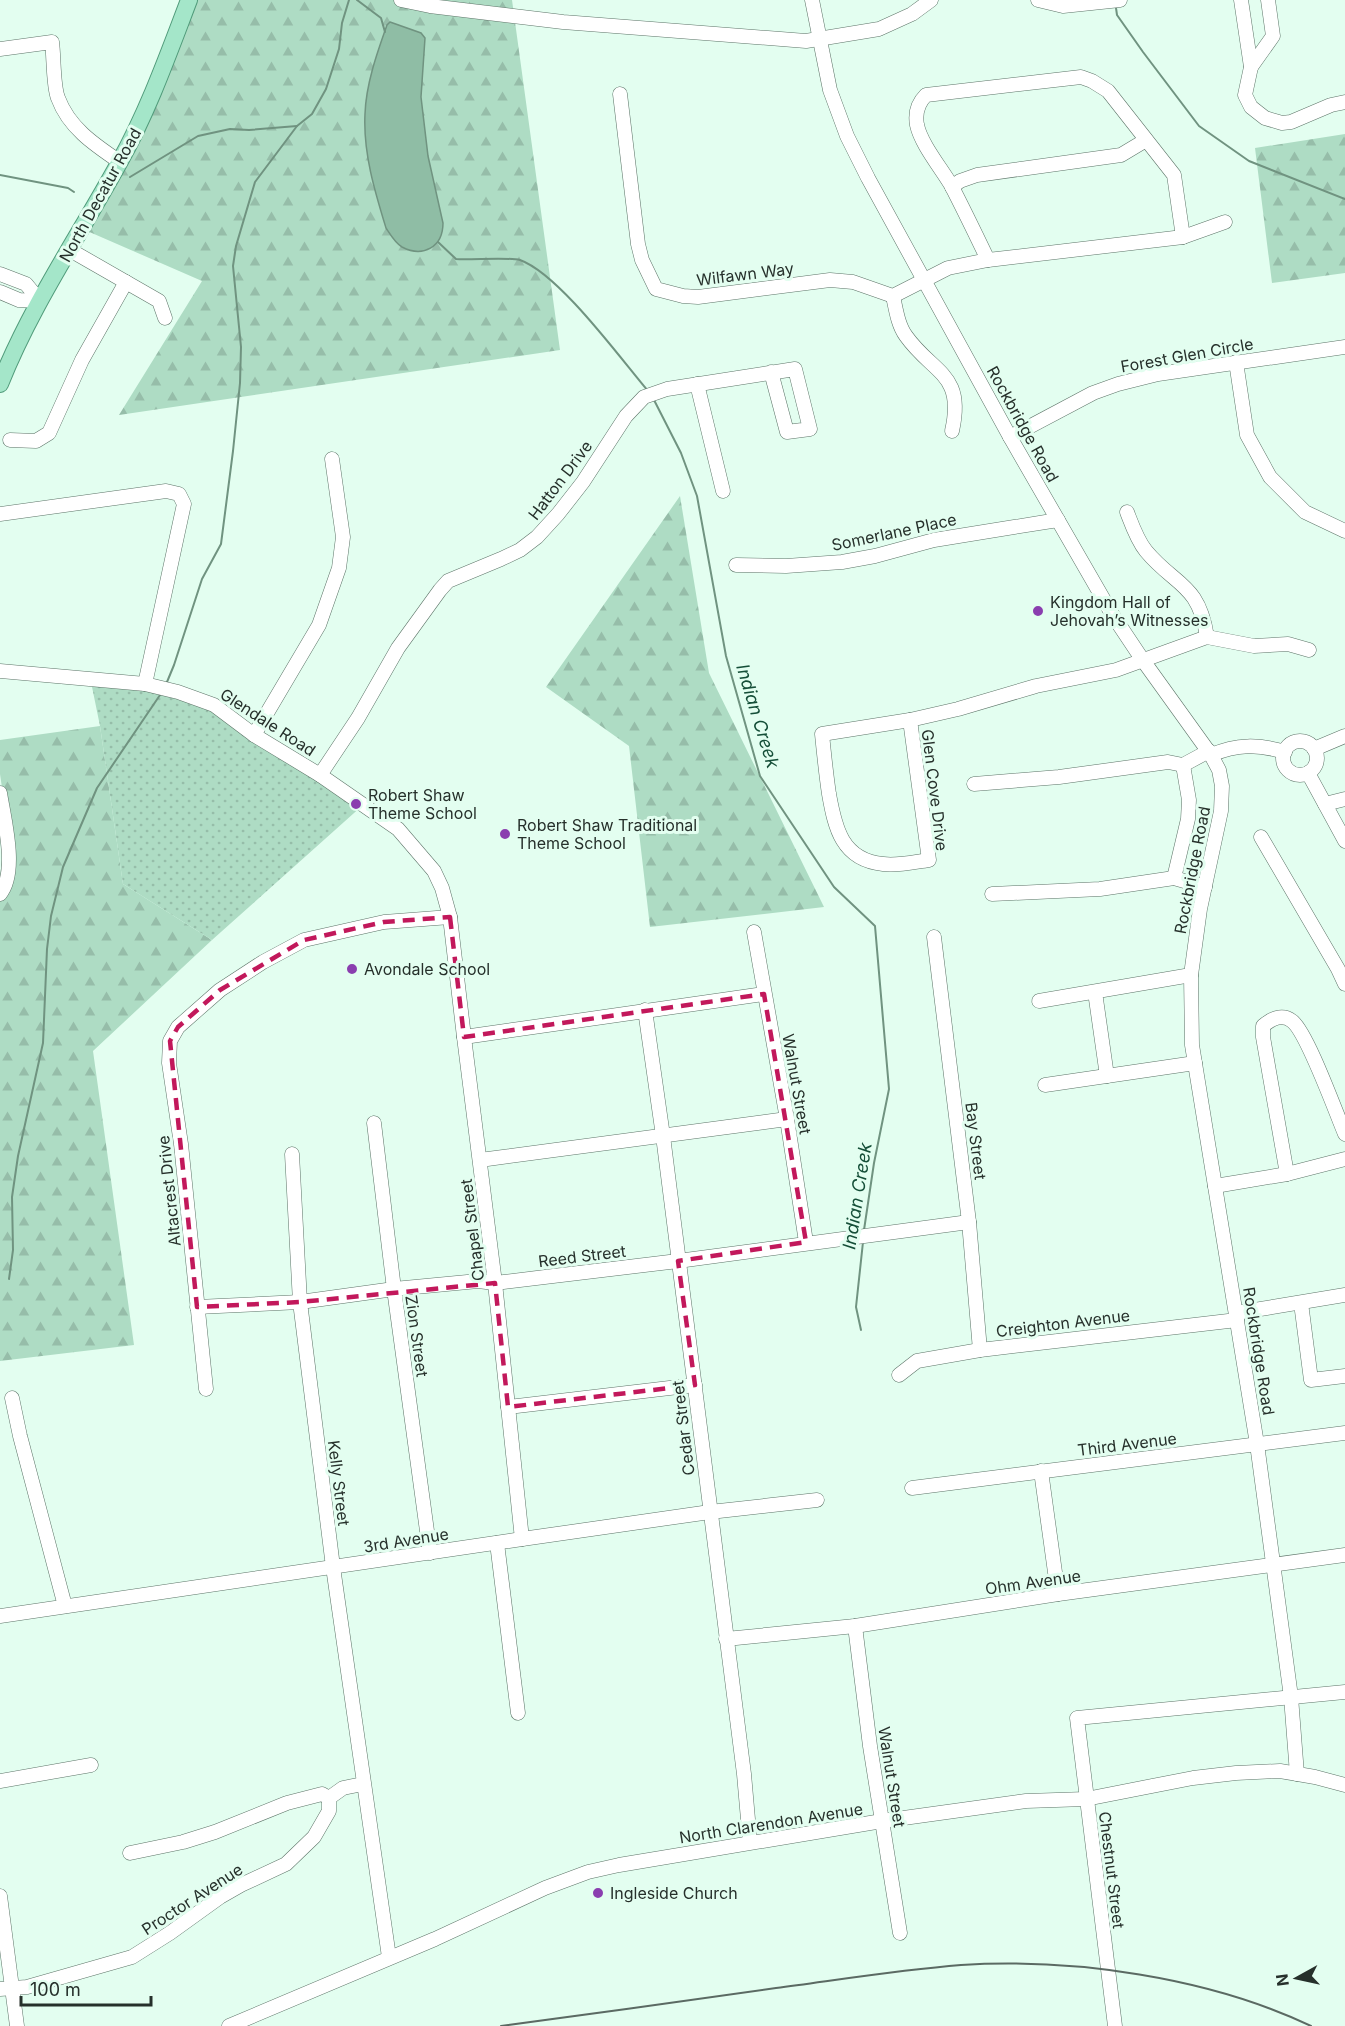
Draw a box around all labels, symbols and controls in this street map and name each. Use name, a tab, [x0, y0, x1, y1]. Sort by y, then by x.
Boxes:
street label: North Decatur Road	[55, 125, 145, 265]
street label: Wilfawn Way	[695, 258, 795, 290]
street label: Forest Glen Circle	[1119, 333, 1255, 377]
street label: Rockbridge Road	[983, 362, 1063, 486]
street label: Hatton Drive	[524, 436, 596, 524]
street label: Somerlane Place	[830, 509, 958, 555]
place label: Kingdom Hall of Jehovah’s Witnesses	[1050, 592, 1208, 630]
marker: Kingdom Hall of Jehovah’s Witnesses	[1031, 604, 1045, 618]
water label: Indian Creek	[732, 661, 784, 772]
street label: Glendale Road	[217, 684, 319, 760]
street label: Glen Cove Drive	[918, 728, 952, 852]
place label: Robert Shaw Theme School	[368, 785, 477, 823]
marker: Robert Shaw Theme School	[349, 797, 363, 811]
street label: Rockbridge Road	[1170, 805, 1214, 935]
place label: Robert Shaw Traditional Theme School	[517, 815, 697, 853]
marker: Robert Shaw Traditional Theme School	[498, 827, 512, 841]
place label: Avondale School	[364, 959, 490, 979]
marker: Avondale School	[345, 962, 359, 976]
street label: Walnut Street	[778, 1032, 816, 1136]
street label: Bay Street	[961, 1101, 991, 1181]
street label: Altacrest Drive	[153, 1134, 185, 1248]
water label: Indian Creek	[838, 1140, 876, 1251]
street label: Chapel Street	[456, 1178, 488, 1282]
street label: Reed Street	[537, 1241, 627, 1271]
street label: Rockbridge Road	[1239, 1285, 1279, 1417]
street label: Zion Street	[401, 1294, 433, 1378]
street label: Creighton Avenue	[995, 1305, 1131, 1341]
street label: Cedar Street	[667, 1379, 699, 1477]
street label: Third Avenue	[1076, 1428, 1178, 1460]
street label: Kelly Street	[324, 1439, 354, 1527]
street label: 3rd Avenue	[362, 1523, 450, 1557]
street label: Ohm Avenue	[984, 1565, 1082, 1599]
street label: Walnut Street	[874, 1725, 910, 1829]
street label: North Clarendon Avenue	[678, 1799, 864, 1847]
street label: Chestnut Street	[1095, 1810, 1129, 1930]
street label: Proctor Avenue	[138, 1859, 246, 1939]
place label: Ingleside Church	[610, 1883, 738, 1903]
marker: Ingleside Church	[591, 1886, 605, 1900]
north arrow	[1267, 1948, 1327, 2008]
scale bar	[21, 1969, 152, 2007]
text: N	[1271, 1973, 1293, 1988]
text: 100 m	[30, 1979, 81, 2000]

